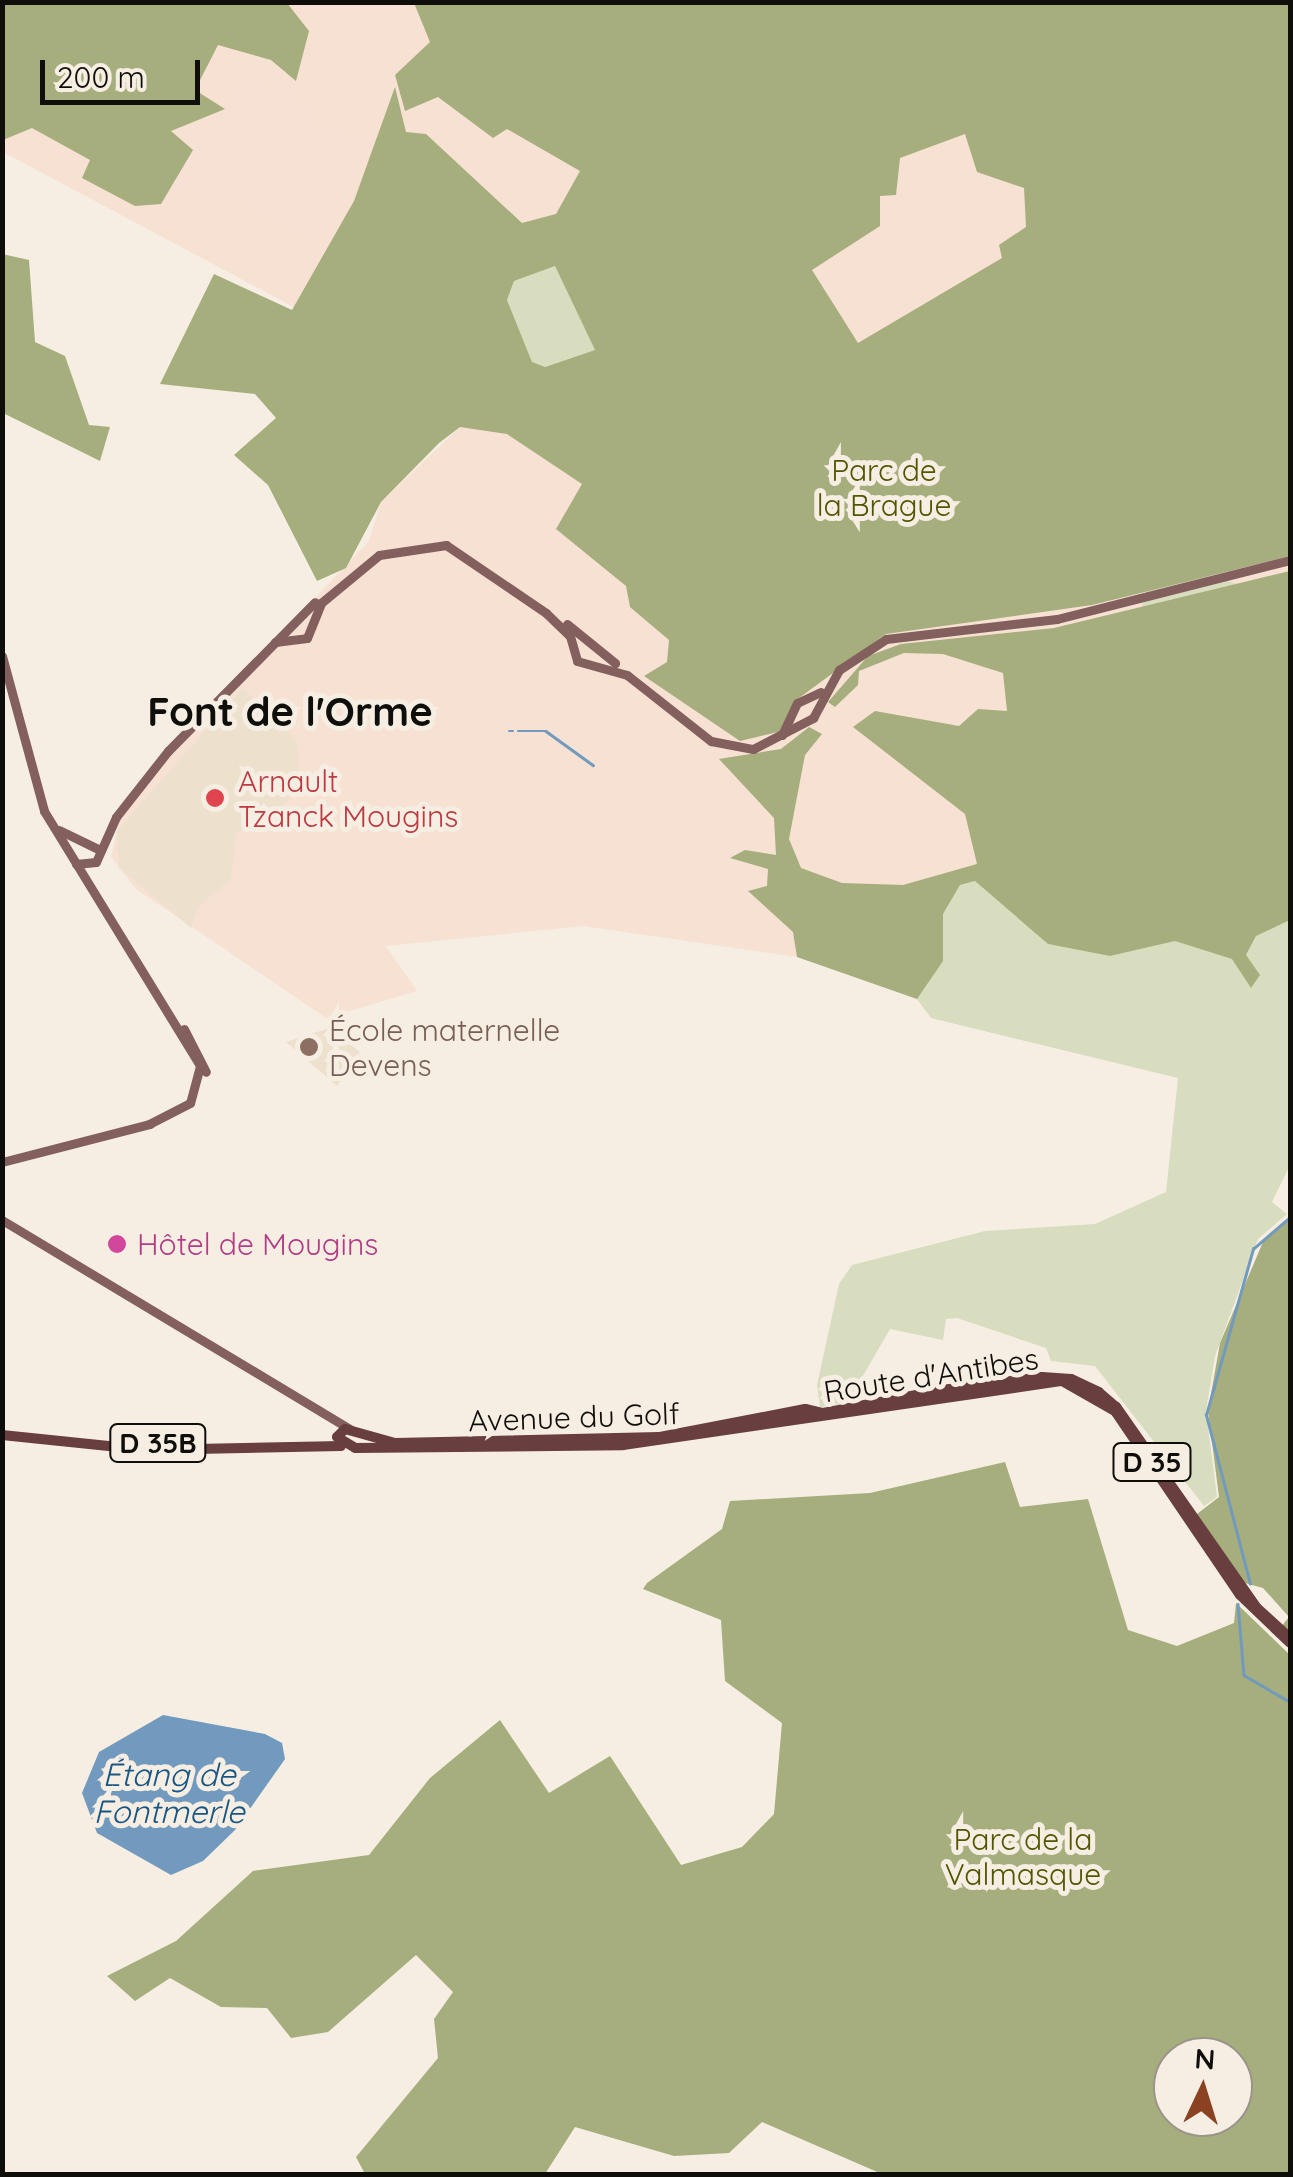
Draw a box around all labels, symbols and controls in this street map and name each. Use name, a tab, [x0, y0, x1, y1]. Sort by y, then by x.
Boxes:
scale bar	[45, 40, 205, 102]
text: 200 m	[57, 58, 145, 96]
park label: Parc de la Brague	[817, 452, 951, 522]
district label: Font de l'Orme	[147, 687, 433, 735]
place label: Arnault Tzanck Mougins	[238, 763, 458, 834]
marker: Arnault Tzanck Mougins	[202, 785, 228, 811]
place label: École maternelle Devens	[329, 1012, 560, 1082]
marker: École maternelle Devens	[298, 1036, 320, 1058]
place label: Hôtel de Mougins	[137, 1226, 378, 1262]
marker: Hôtel de Mougins	[106, 1233, 128, 1255]
street label: Route d'Antibes	[821, 1340, 1041, 1410]
street label: Avenue du Golf	[468, 1395, 680, 1439]
road number: D 35B	[108, 1420, 208, 1466]
road number: D 35	[1112, 1439, 1192, 1485]
water label: Étang de Fontmerle	[93, 1756, 245, 1831]
park label: Parc de la Valmasque	[945, 1821, 1101, 1892]
north arrow	[1153, 2037, 1253, 2137]
text: N	[1193, 2040, 1216, 2077]

